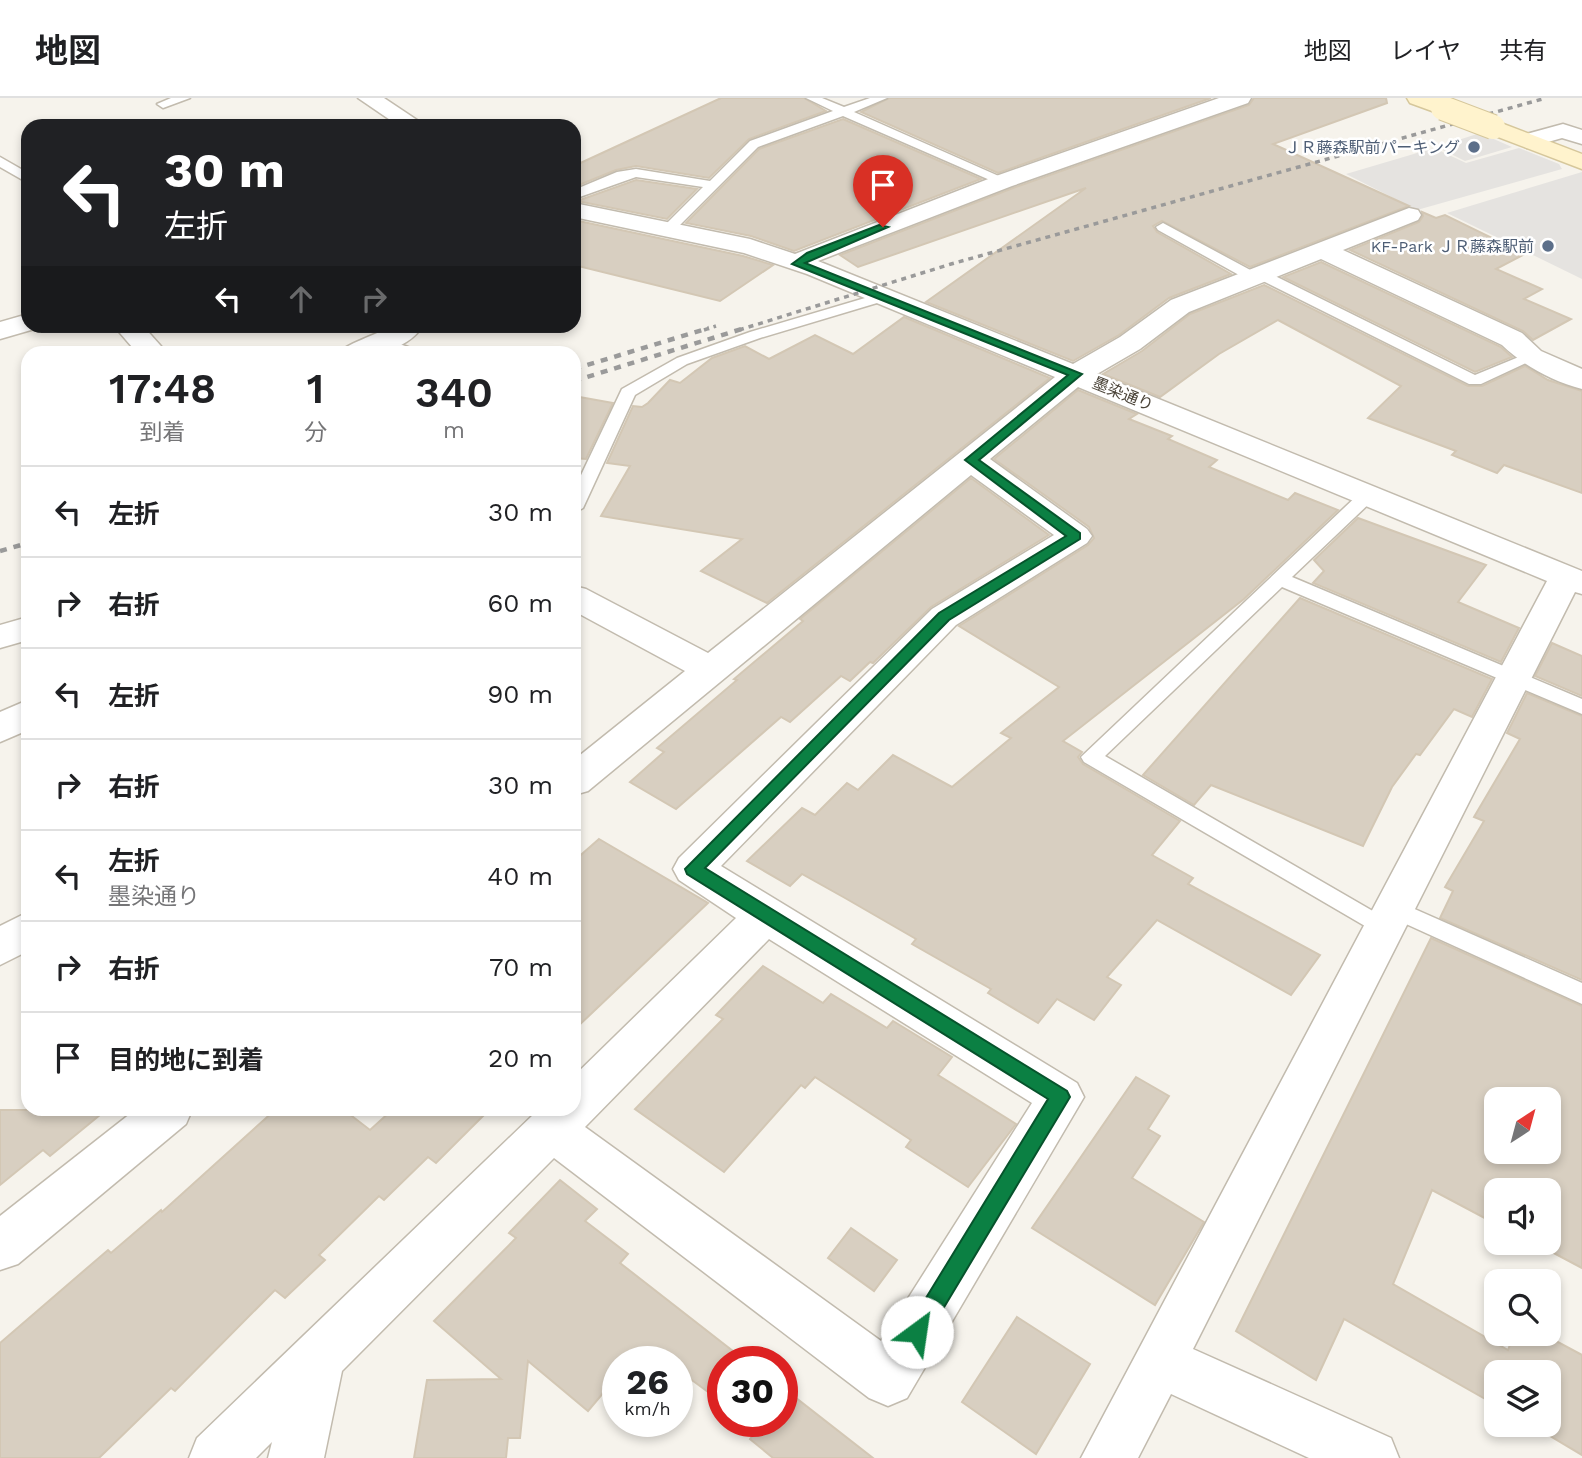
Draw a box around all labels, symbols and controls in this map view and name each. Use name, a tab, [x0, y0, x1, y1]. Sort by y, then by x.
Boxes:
text: 地図	[35, 31, 101, 70]
text: 地図	[1304, 37, 1352, 65]
text: レイヤ	[1390, 37, 1461, 65]
text: 共有	[1499, 37, 1547, 65]
place label: ＪＲ藤森駅前パーキング	[1284, 138, 1460, 157]
marker: ＪＲ藤森駅前パーキング	[1466, 139, 1482, 155]
text: 30 m	[164, 141, 285, 199]
icon: left	[49, 147, 140, 238]
pin	[853, 155, 913, 227]
icon: arrive	[864, 166, 902, 204]
text: 左折	[164, 207, 228, 245]
place label: KF-Park ＪＲ藤森駅前	[1371, 237, 1534, 256]
marker: KF-Park ＪＲ藤森駅前	[1540, 238, 1556, 254]
icon: left	[209, 280, 247, 318]
icon: ahead	[282, 280, 320, 318]
icon: right	[355, 280, 393, 318]
text: 17:48	[109, 364, 216, 413]
text: 1	[307, 364, 324, 413]
text: 340	[415, 368, 493, 417]
street label: 墨染通り	[1090, 373, 1156, 415]
text: m	[443, 417, 465, 444]
text: 到着	[140, 419, 186, 446]
text: 分	[304, 419, 327, 446]
icon: left	[49, 493, 87, 531]
text: 30 m	[488, 497, 553, 527]
text: 左折	[108, 499, 160, 529]
icon: right	[49, 584, 87, 622]
text: 60 m	[487, 588, 553, 618]
text: 右折	[108, 590, 160, 620]
icon: left	[49, 675, 87, 713]
text: 90 m	[487, 679, 553, 709]
text: 左折	[108, 681, 160, 711]
icon: right	[49, 766, 87, 804]
text: 30 m	[488, 770, 553, 800]
text: 右折	[108, 772, 160, 802]
text: 左折	[108, 846, 160, 876]
icon: left	[49, 857, 87, 895]
text: 40 m	[487, 861, 553, 891]
text: 墨染通り	[108, 883, 200, 910]
icon: right	[49, 948, 87, 986]
text: 70 m	[489, 952, 553, 982]
text: 右折	[108, 954, 160, 984]
icon: arrive	[49, 1039, 87, 1077]
text: 20 m	[488, 1043, 553, 1073]
text: 目的地に到着	[108, 1045, 264, 1075]
north arrow	[1484, 1087, 1561, 1164]
map controls	[1484, 1087, 1561, 1437]
button: sound	[1484, 1178, 1561, 1255]
button: search	[1484, 1269, 1561, 1346]
position arrow	[880, 1295, 954, 1369]
speed limit sign: 30	[707, 1346, 798, 1437]
button: layers	[1484, 1360, 1561, 1437]
text: 26	[626, 1361, 669, 1403]
text: km/h	[624, 1398, 671, 1419]

